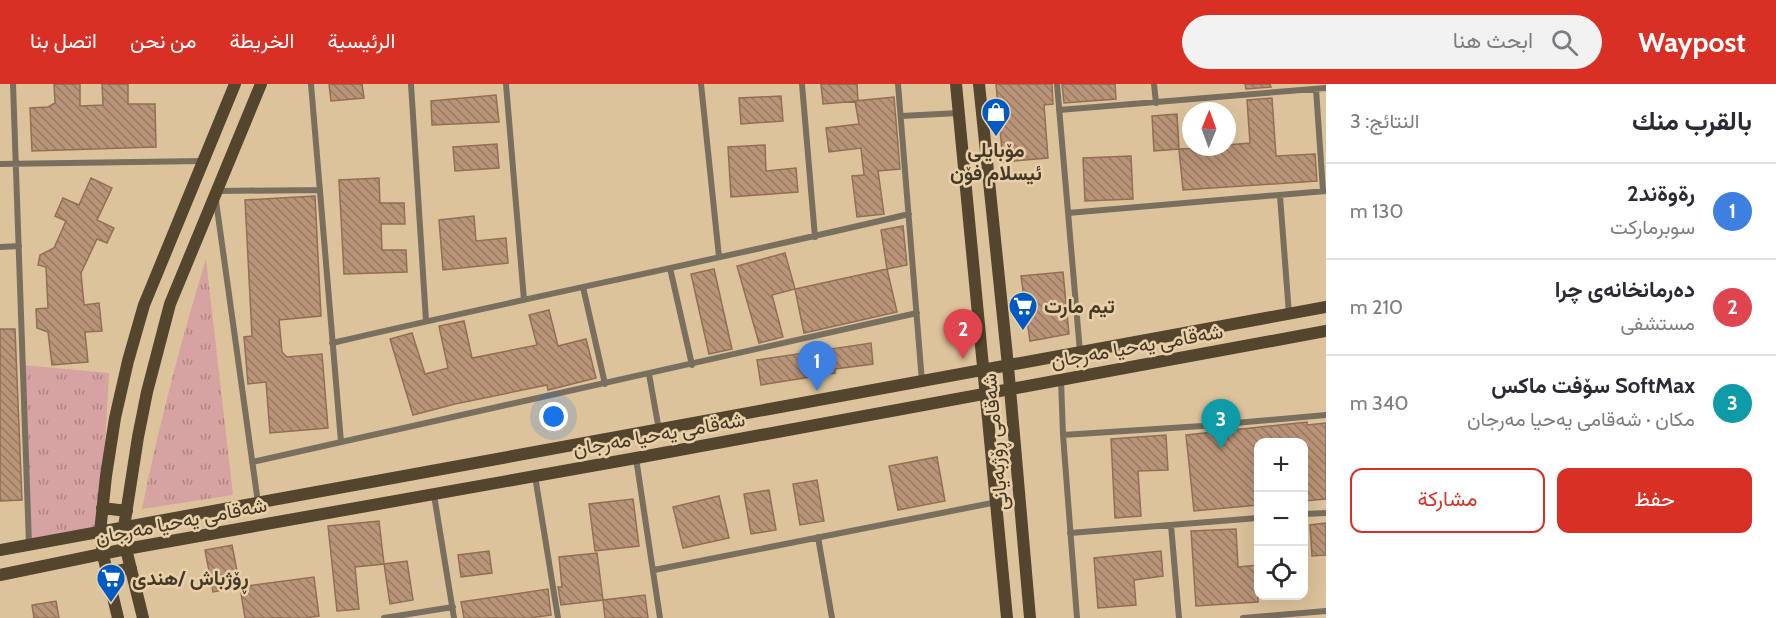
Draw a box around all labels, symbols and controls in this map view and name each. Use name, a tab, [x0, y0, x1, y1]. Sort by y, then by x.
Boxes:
search box	[1182, 15, 1602, 69]
text: Waypost	[1638, 25, 1746, 59]
icon: search	[1548, 26, 1581, 59]
text: ابحث هنا	[1453, 27, 1533, 54]
text: اتصل بنا	[30, 28, 97, 53]
text: من نحن	[130, 28, 196, 53]
text: الخريطة	[229, 28, 294, 53]
text: الرئيسية	[327, 28, 395, 53]
shop icon: مۆبایلی ئیسلام فۆن	[980, 96, 1012, 138]
north arrow	[1182, 102, 1236, 156]
text: بالقرب منك	[1632, 105, 1752, 137]
text: النتائج: 3	[1350, 109, 1419, 133]
place label: مۆبایلی ئیسلام فۆن	[950, 138, 1042, 186]
text: رةوةند2	[1627, 180, 1695, 207]
text: 130 m	[1350, 199, 1403, 223]
text: 1	[1729, 199, 1736, 223]
text: سوبرماركت	[1610, 215, 1695, 239]
text: دەرمانخانەی چرا	[1555, 276, 1695, 303]
supermarket icon: تیم مارت	[1007, 290, 1039, 332]
place label: تیم مارت	[1044, 294, 1115, 319]
text: 210 m	[1350, 295, 1403, 319]
text: 2	[1727, 295, 1738, 319]
pin: 2	[944, 310, 982, 359]
text: مستشفى	[1620, 311, 1695, 335]
street label: شەقامی یەحیا مەرجان	[1049, 319, 1225, 374]
pin: 1	[798, 342, 836, 391]
street label: شەقامی ڕۆژبەیانی	[977, 372, 1017, 512]
text: SoftMax سۆفت ماکس	[1491, 372, 1695, 399]
text: 340 m	[1350, 391, 1408, 415]
text: 3	[1727, 391, 1738, 415]
pin: 3	[1202, 400, 1240, 449]
your location	[539, 402, 568, 431]
street label: شەقامی یەحیا مەرجان	[571, 407, 747, 462]
text: مكان · شەقامی یەحیا مەرجان	[1467, 407, 1695, 431]
map controls	[1254, 438, 1308, 600]
button: +	[1254, 438, 1308, 492]
button: مشاركة	[1350, 468, 1545, 533]
button: حفظ	[1557, 468, 1752, 533]
button: −	[1254, 492, 1308, 546]
street label: شەقامی یەحیا مەرجان	[93, 493, 269, 550]
button: locate	[1254, 546, 1308, 600]
supermarket icon: ڕۆژباش /ھندی	[95, 562, 127, 604]
place label: ڕۆژباش /ھندی	[132, 566, 249, 594]

